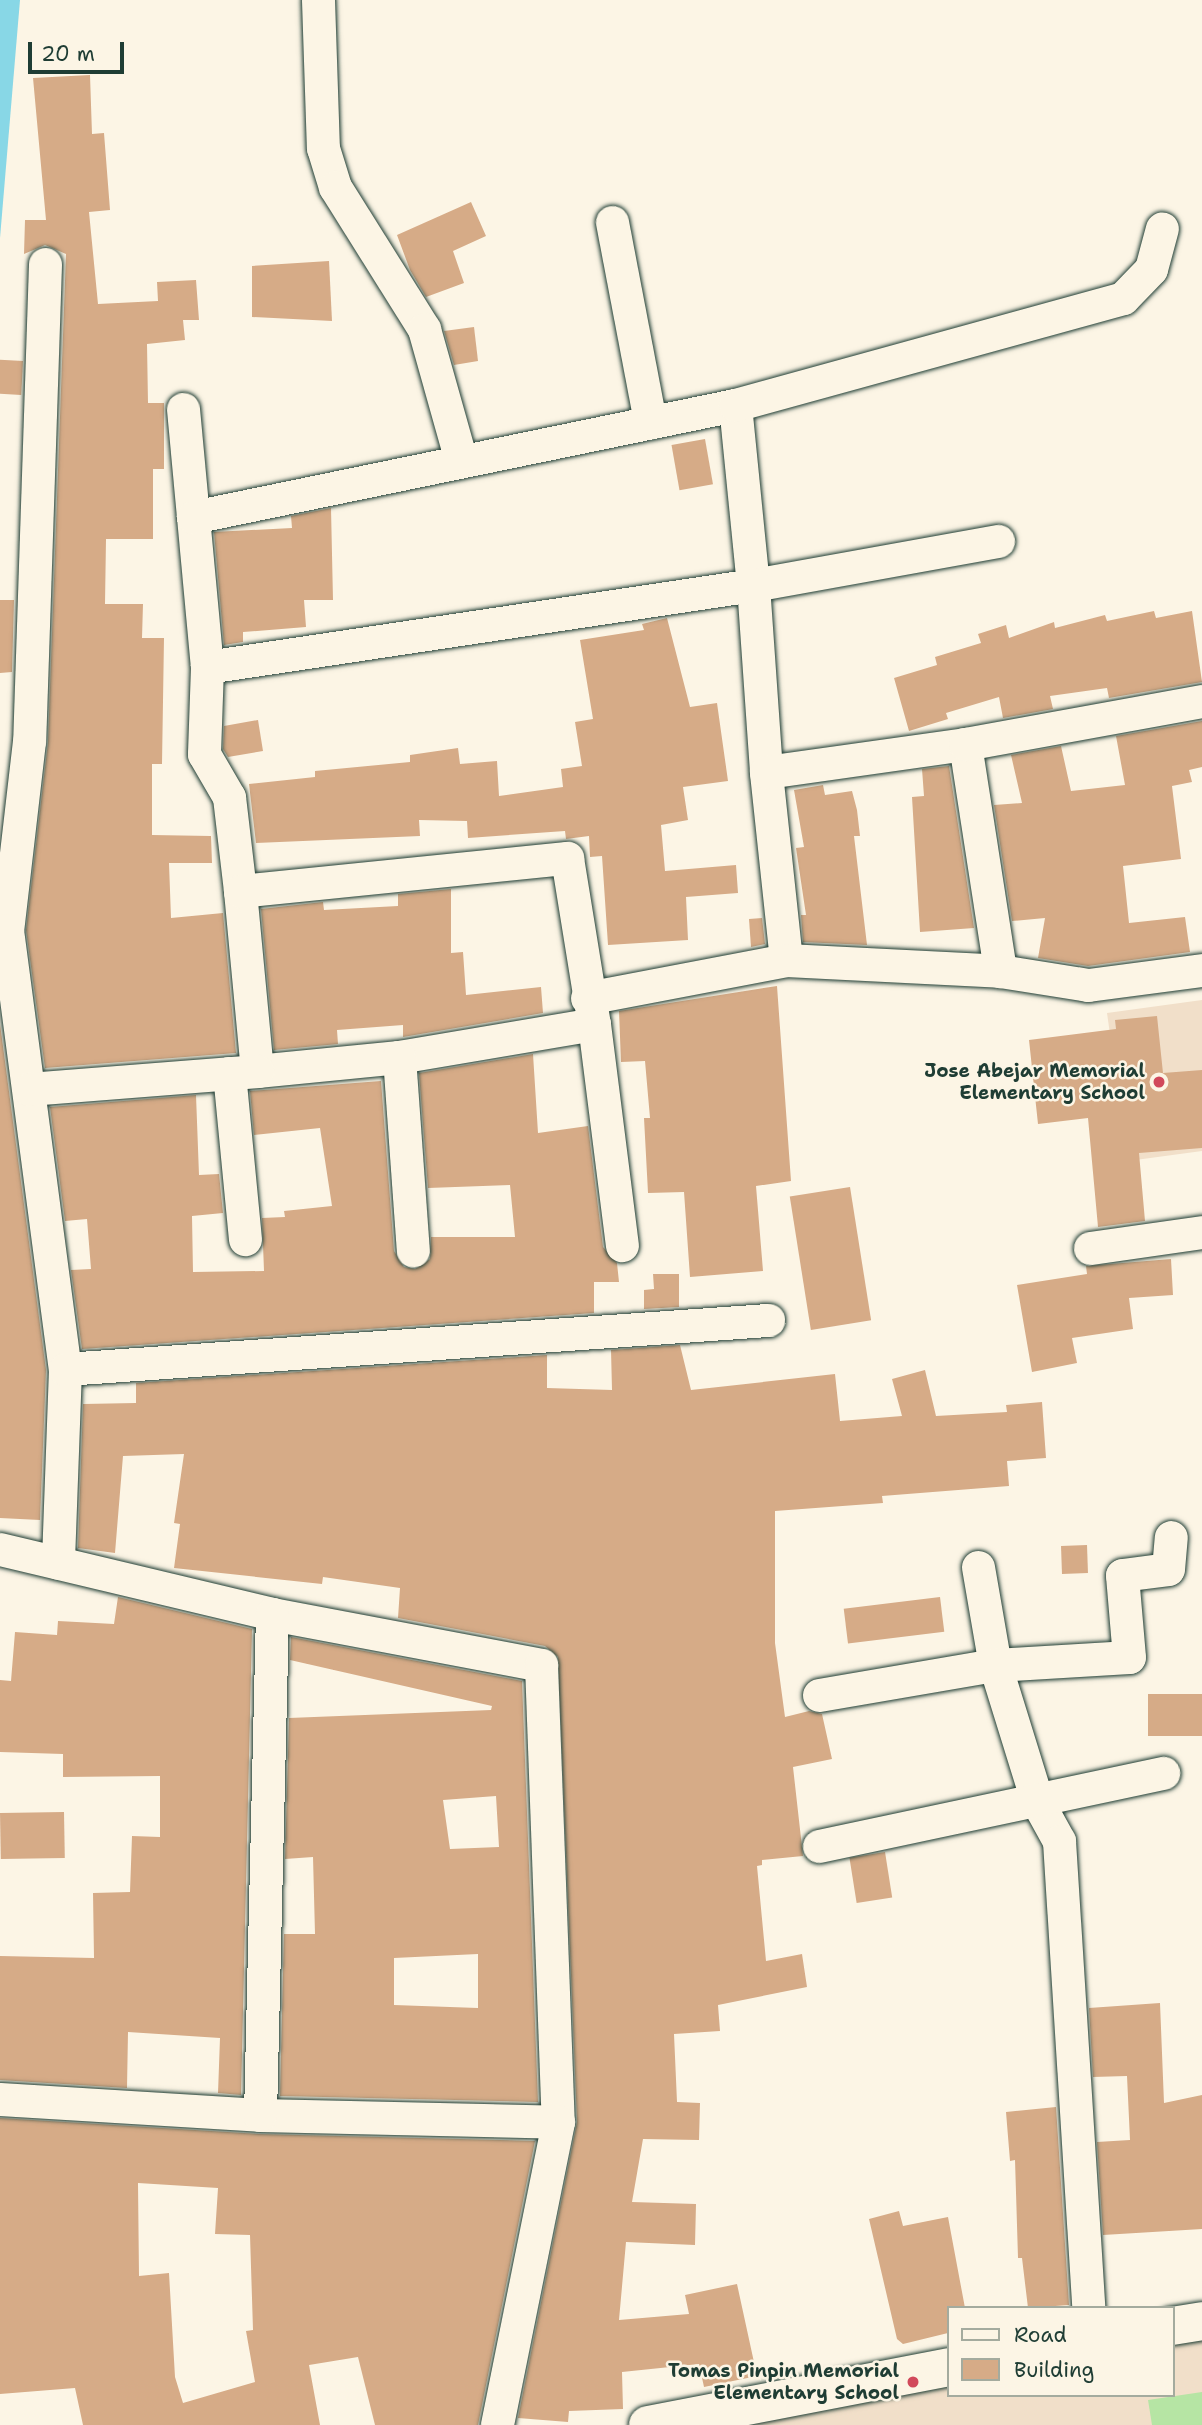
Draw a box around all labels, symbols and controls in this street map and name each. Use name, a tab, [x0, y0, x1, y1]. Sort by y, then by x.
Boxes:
scale bar	[32, 28, 128, 72]
text: 20 m	[41, 40, 95, 68]
place label: Jose Abejar Memorial Elementary School	[924, 1060, 1145, 1104]
marker: Jose Abejar Memorial Elementary School	[1151, 1074, 1167, 1090]
legend	[946, 2306, 1174, 2397]
text: Road	[1014, 2321, 1067, 2349]
text: Building	[1014, 2356, 1094, 2384]
place label: Tomas Pinpin Memorial Elementary School	[668, 2360, 899, 2404]
marker: Tomas Pinpin Memorial Elementary School	[905, 2374, 921, 2390]

